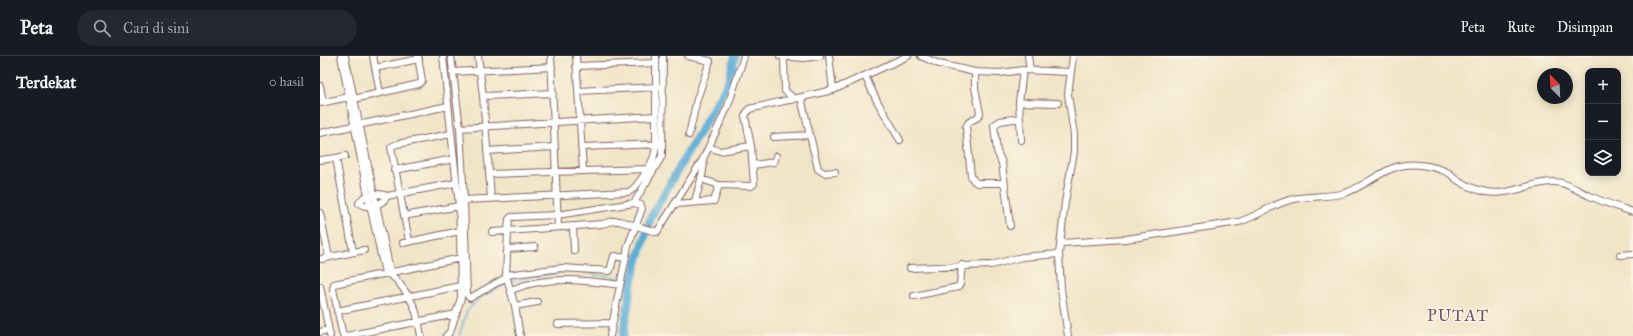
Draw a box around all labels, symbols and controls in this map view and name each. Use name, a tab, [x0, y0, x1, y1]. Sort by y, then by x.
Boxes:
search box	[77, 10, 357, 46]
text: Peta	[20, 16, 53, 39]
icon: search	[91, 17, 113, 39]
text: Cari di sini	[123, 19, 189, 37]
text: Peta	[1461, 19, 1485, 36]
text: Rute	[1507, 19, 1535, 36]
text: Disimpan	[1557, 19, 1613, 36]
north arrow	[1537, 68, 1573, 104]
map controls	[1585, 68, 1621, 176]
button: +	[1585, 68, 1621, 104]
text: Terdekat	[16, 72, 76, 93]
text: 0 hasil	[269, 74, 304, 90]
button: −	[1585, 104, 1621, 140]
button: layers	[1585, 140, 1621, 176]
district label: PUTAT	[1427, 305, 1489, 326]

